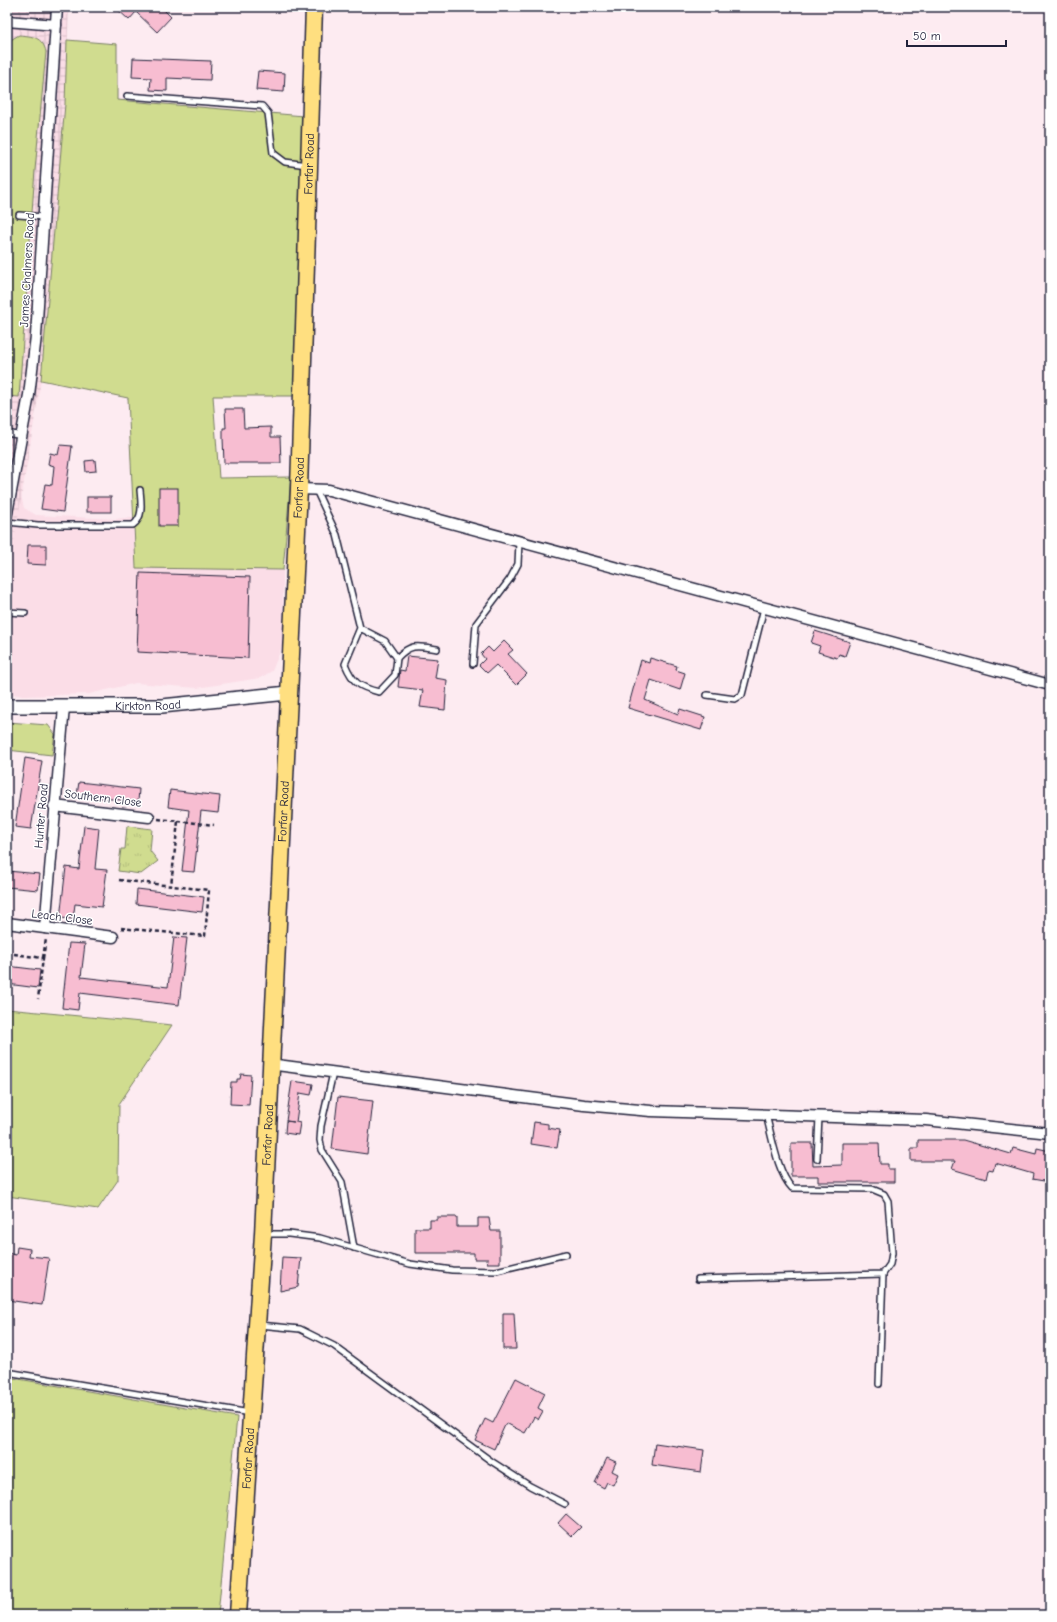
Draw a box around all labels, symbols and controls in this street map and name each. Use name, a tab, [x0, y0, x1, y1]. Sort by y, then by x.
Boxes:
scale bar	[907, 22, 1006, 48]
text: 50 m	[913, 29, 941, 43]
street label: Forfar Road	[301, 133, 317, 195]
street label: James Chalmers Road	[17, 212, 37, 328]
street label: Forfar Road	[291, 457, 307, 519]
street label: Kirkton Road	[115, 697, 182, 713]
street label: Forfar Road	[275, 780, 292, 842]
street label: Hunter Road	[31, 783, 51, 849]
street label: Southern Close	[64, 786, 142, 810]
street label: Leach Close	[31, 906, 93, 928]
street label: Forfar Road	[259, 1104, 276, 1166]
street label: Forfar Road	[239, 1427, 257, 1489]

